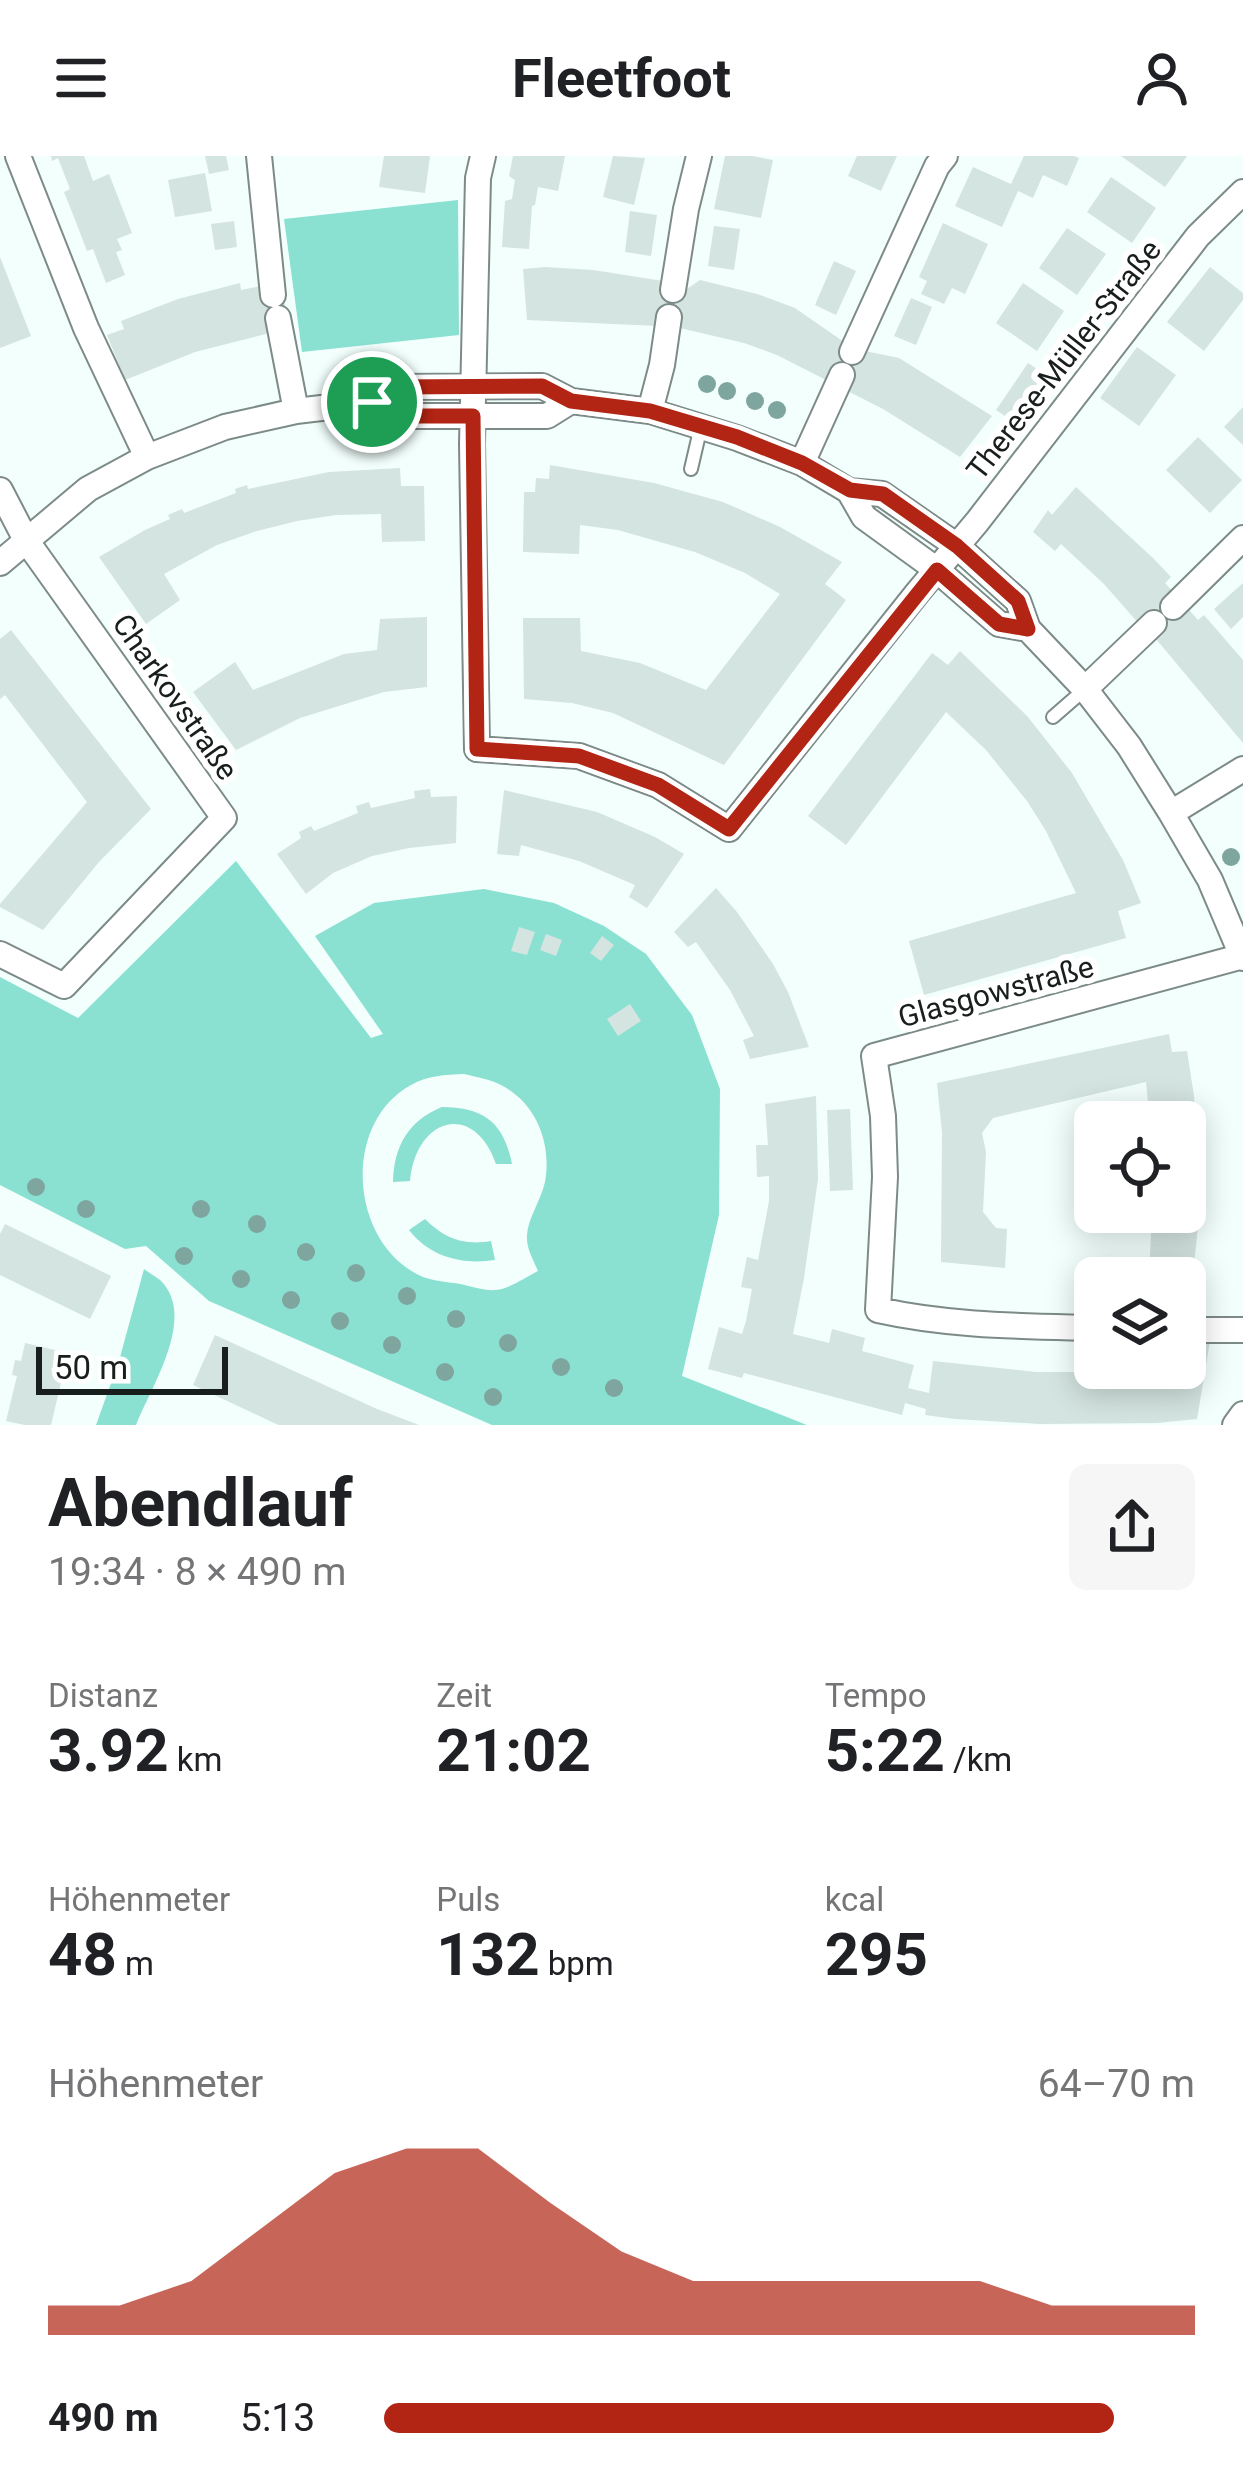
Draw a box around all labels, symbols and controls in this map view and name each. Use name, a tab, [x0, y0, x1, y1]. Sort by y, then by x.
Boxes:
icon: menu	[48, 45, 114, 111]
icon: person	[1129, 45, 1195, 111]
text: Fleetfoot	[512, 47, 731, 110]
street label: Therese-Müller-Straße	[959, 233, 1168, 487]
pin	[321, 351, 423, 453]
icon: arrive	[339, 369, 405, 435]
street label: Charkovstraße	[105, 607, 245, 786]
street label: Glasgowstraße	[894, 949, 1097, 1034]
map controls	[1074, 1101, 1206, 1389]
button: locate	[1074, 1101, 1206, 1233]
button: layers	[1074, 1257, 1206, 1389]
scale bar	[36, 1341, 228, 1394]
text: 50 m	[54, 1348, 128, 1387]
button: share	[1069, 1464, 1195, 1590]
text: Abendlauf	[48, 1465, 353, 1542]
text: 19:34 · 8 × 490 m	[48, 1549, 346, 1595]
text: Distanz	[48, 1676, 158, 1715]
text: Zeit	[436, 1676, 492, 1715]
text: Tempo	[825, 1676, 927, 1715]
text: 3.92	[48, 1715, 169, 1786]
text: 21:02	[436, 1715, 591, 1786]
text: 5:22	[825, 1715, 945, 1786]
text: km	[169, 1740, 223, 1779]
text: /km	[945, 1740, 1012, 1779]
text: Höhenmeter	[48, 1880, 230, 1919]
text: Puls	[436, 1880, 500, 1919]
text: kcal	[825, 1880, 884, 1919]
text: 48	[48, 1919, 117, 1990]
text: 132	[436, 1919, 540, 1990]
text: 295	[825, 1919, 928, 1990]
text: m	[117, 1944, 154, 1983]
text: bpm	[540, 1944, 614, 1983]
text: Höhenmeter	[48, 2061, 263, 2107]
text: 64–70 m	[1038, 2061, 1195, 2107]
text: 490 m	[48, 2395, 159, 2441]
text: 5:13	[240, 2395, 315, 2441]

